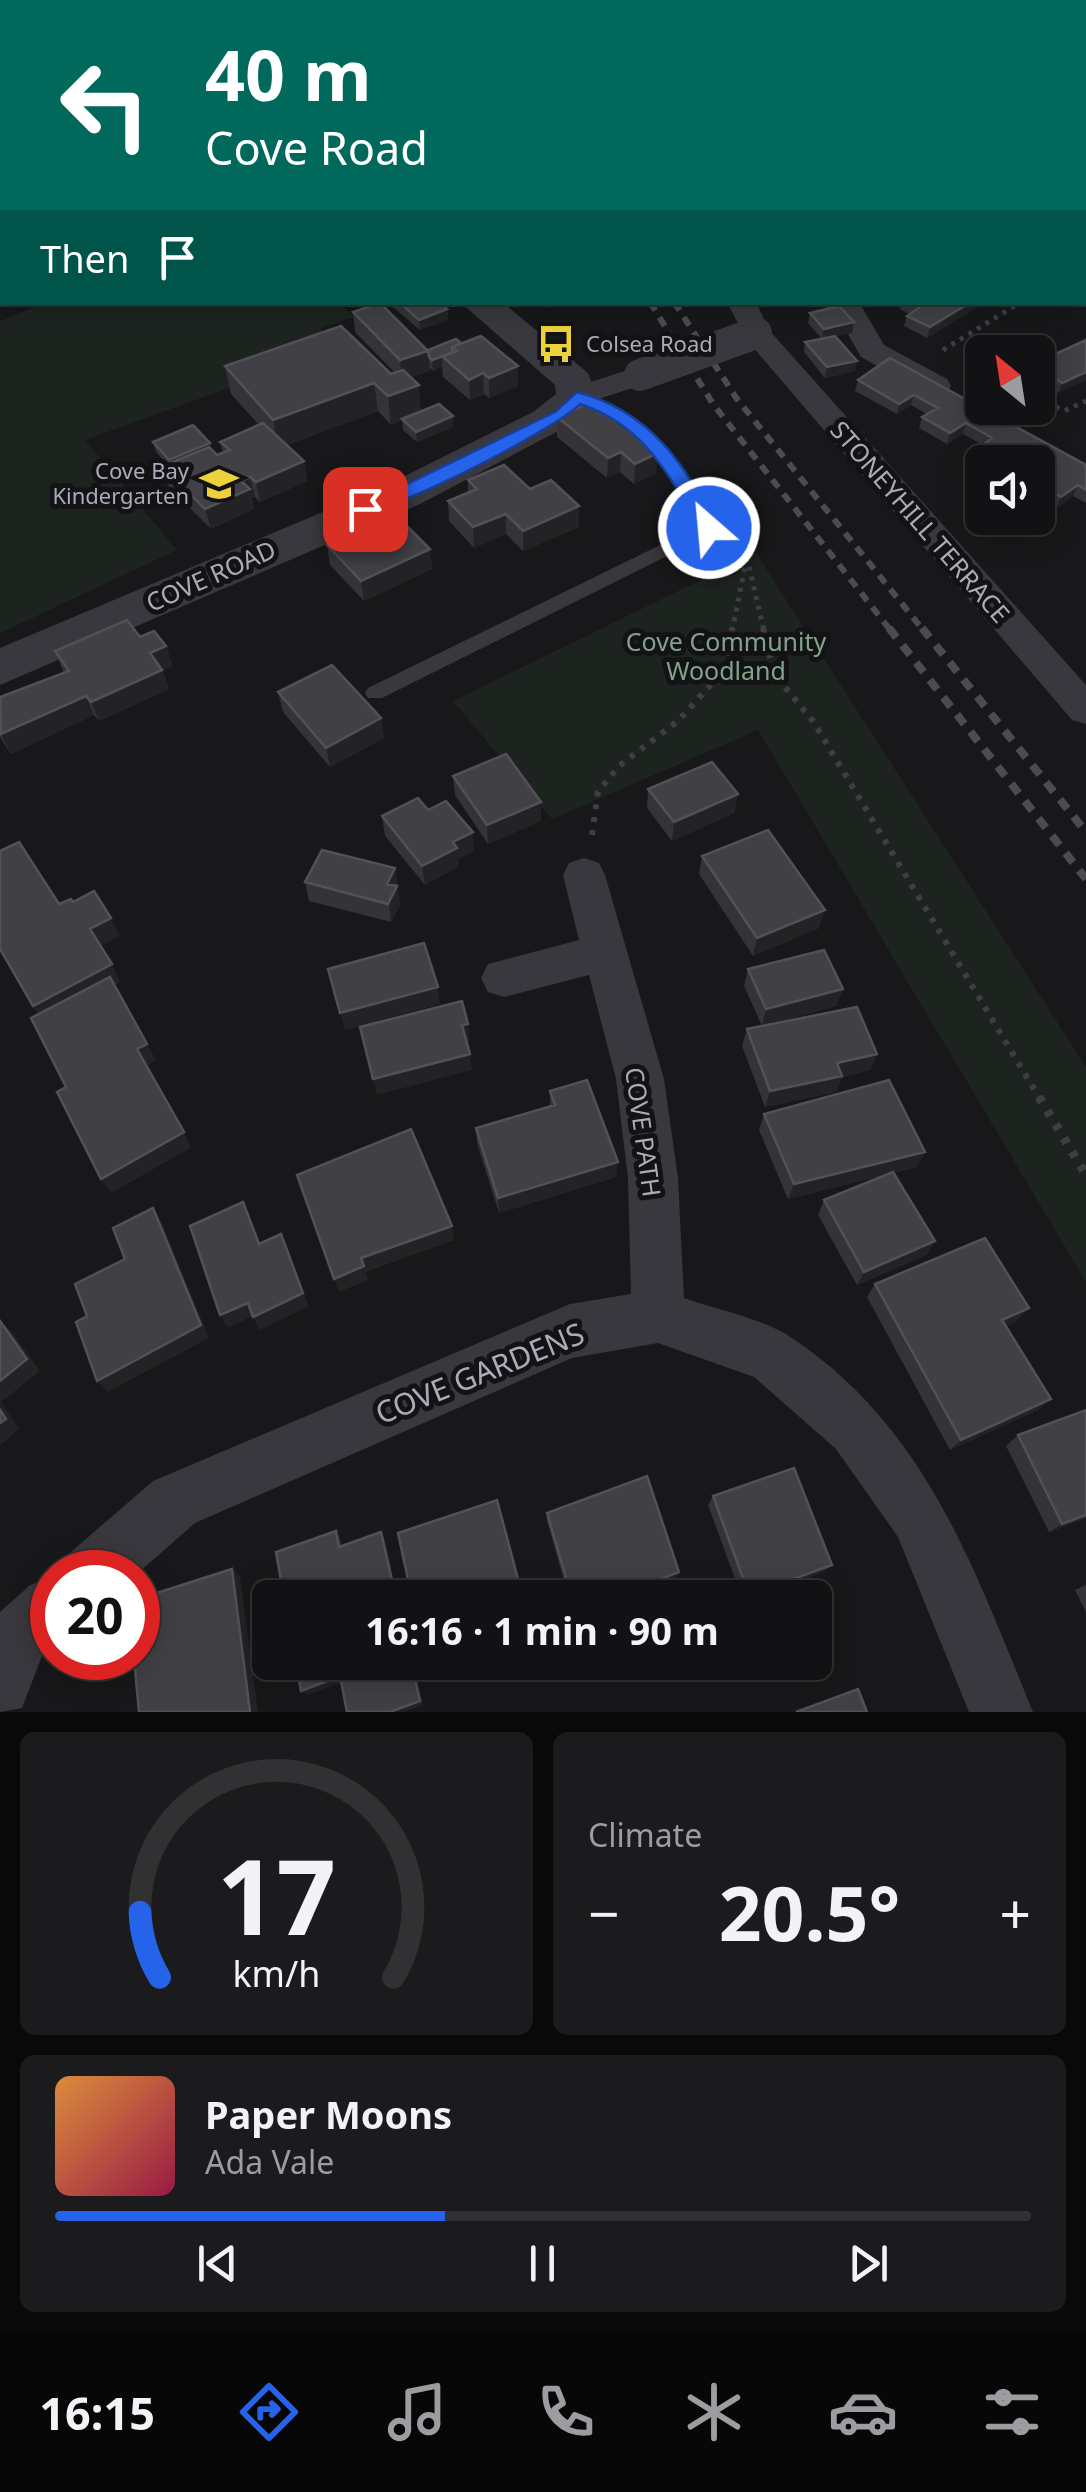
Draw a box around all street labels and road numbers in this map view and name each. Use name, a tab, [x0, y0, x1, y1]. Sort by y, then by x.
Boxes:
street label: STONEYHILL TERRACE	[823, 413, 1018, 630]
street label: COVE ROAD	[140, 531, 281, 619]
street label: COVE PATH	[618, 1065, 670, 1199]
street label: COVE GARDENS	[369, 1312, 590, 1433]

